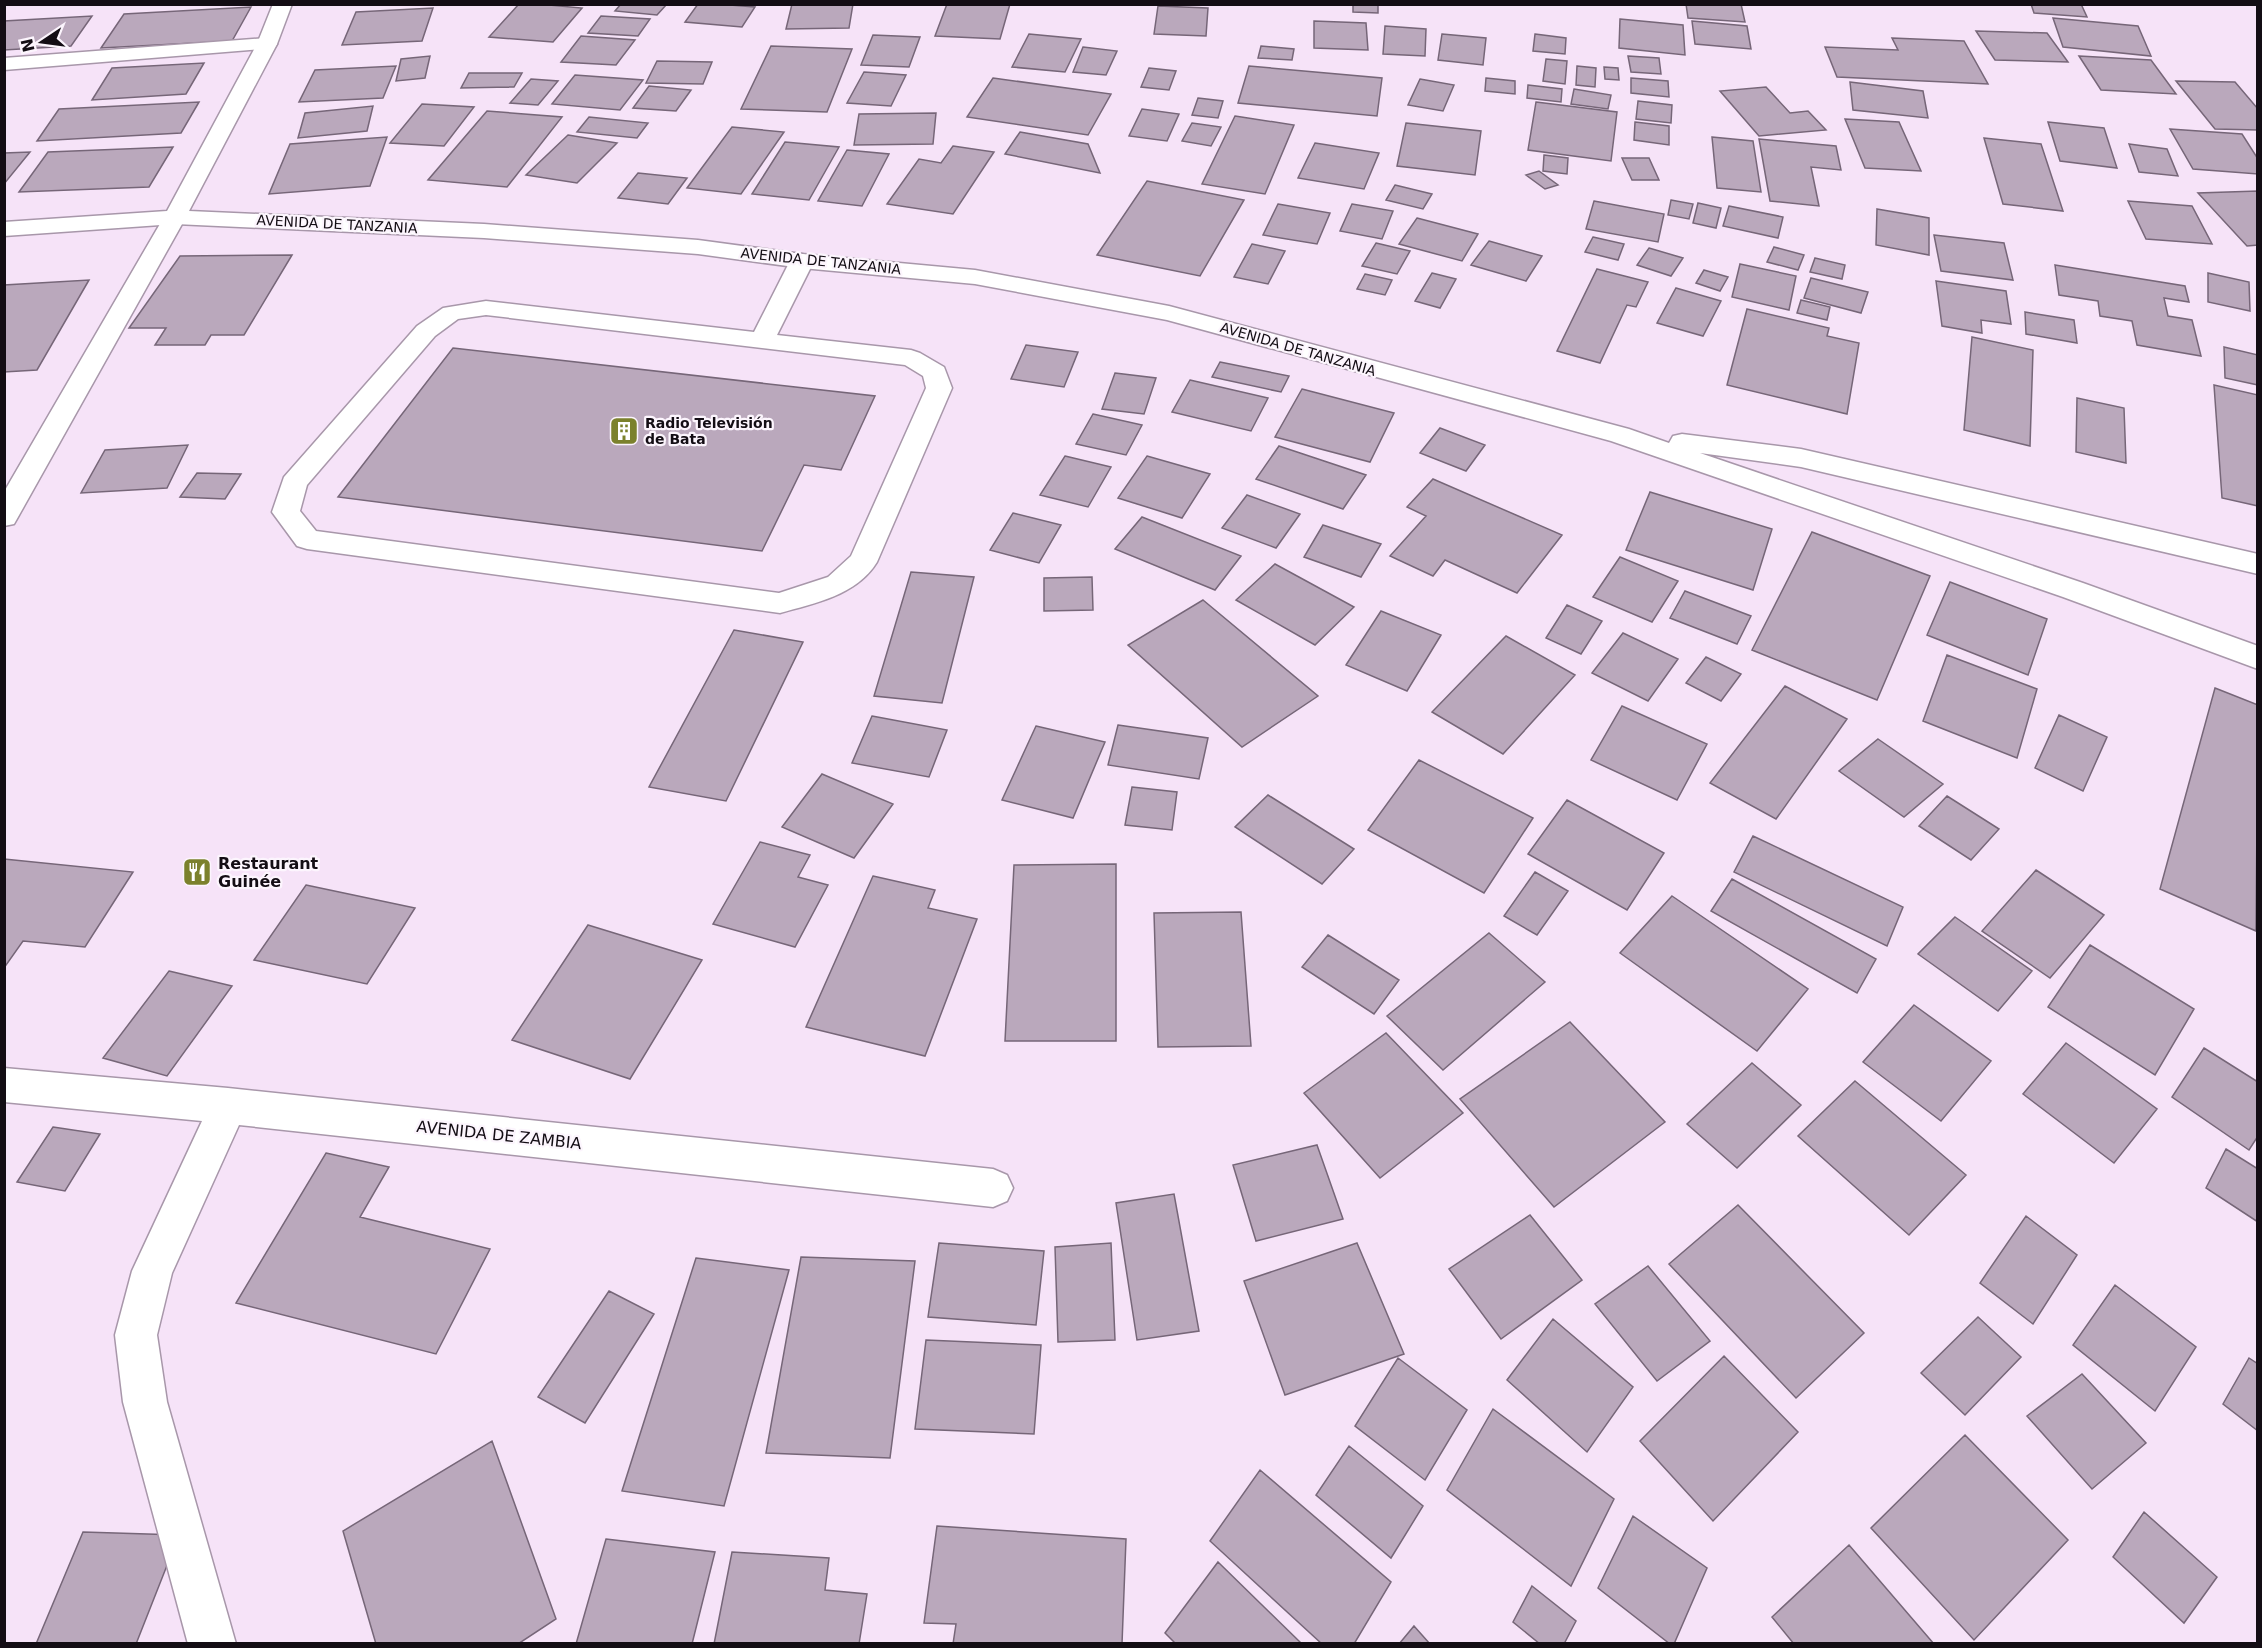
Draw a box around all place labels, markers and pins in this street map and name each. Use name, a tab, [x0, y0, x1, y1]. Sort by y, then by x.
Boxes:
building icon: Radio Televisión de Bata	[608, 415, 640, 447]
place label: Radio Televisión de Bata	[645, 415, 773, 447]
place label: Restaurant Guinée	[218, 854, 319, 891]
restaurant icon: Restaurant Guinée	[181, 856, 213, 888]

